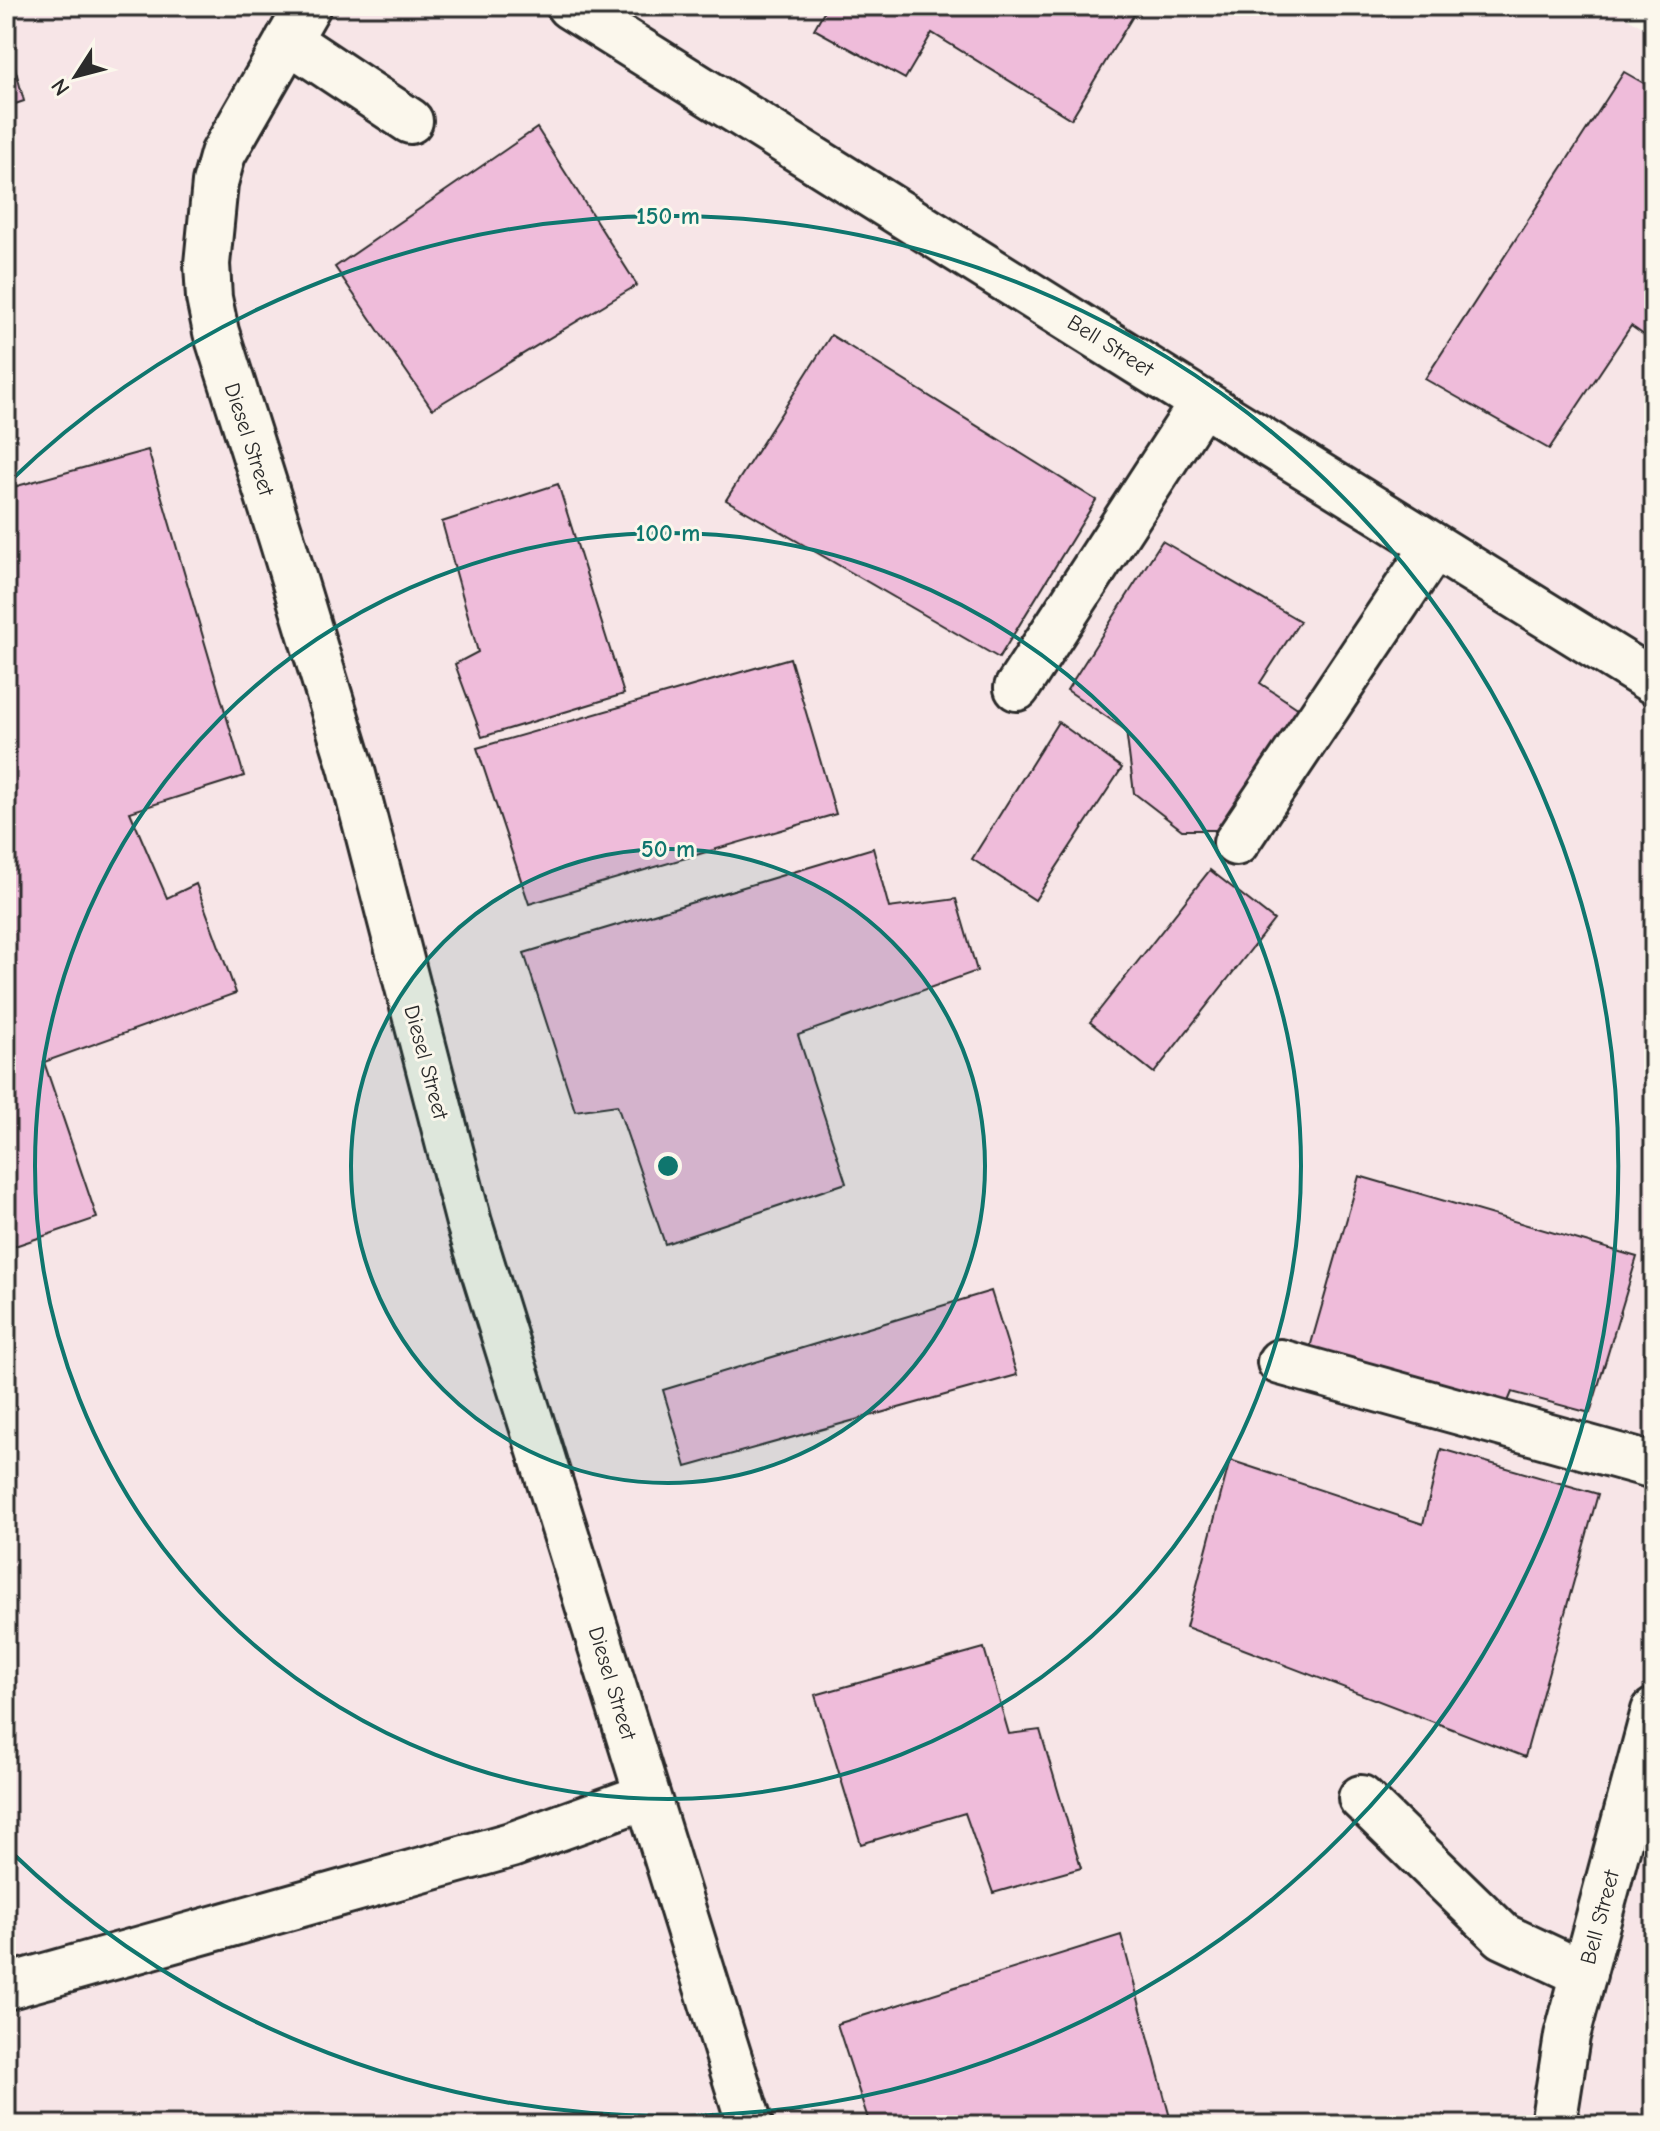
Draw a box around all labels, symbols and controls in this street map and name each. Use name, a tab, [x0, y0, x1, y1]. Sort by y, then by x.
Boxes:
north arrow	[36, 36, 116, 116]
text: N	[46, 74, 75, 101]
text: 150 m	[636, 202, 700, 230]
street label: Bell Street	[1063, 309, 1159, 383]
street label: Diesel Street	[219, 380, 280, 500]
text: 100 m	[636, 519, 700, 547]
text: 50 m	[641, 835, 695, 863]
street label: Diesel Street	[398, 1002, 454, 1123]
centre of rings	[654, 1152, 682, 1180]
street label: Diesel Street	[582, 1623, 642, 1744]
street label: Bell Street	[1575, 1866, 1625, 1967]

